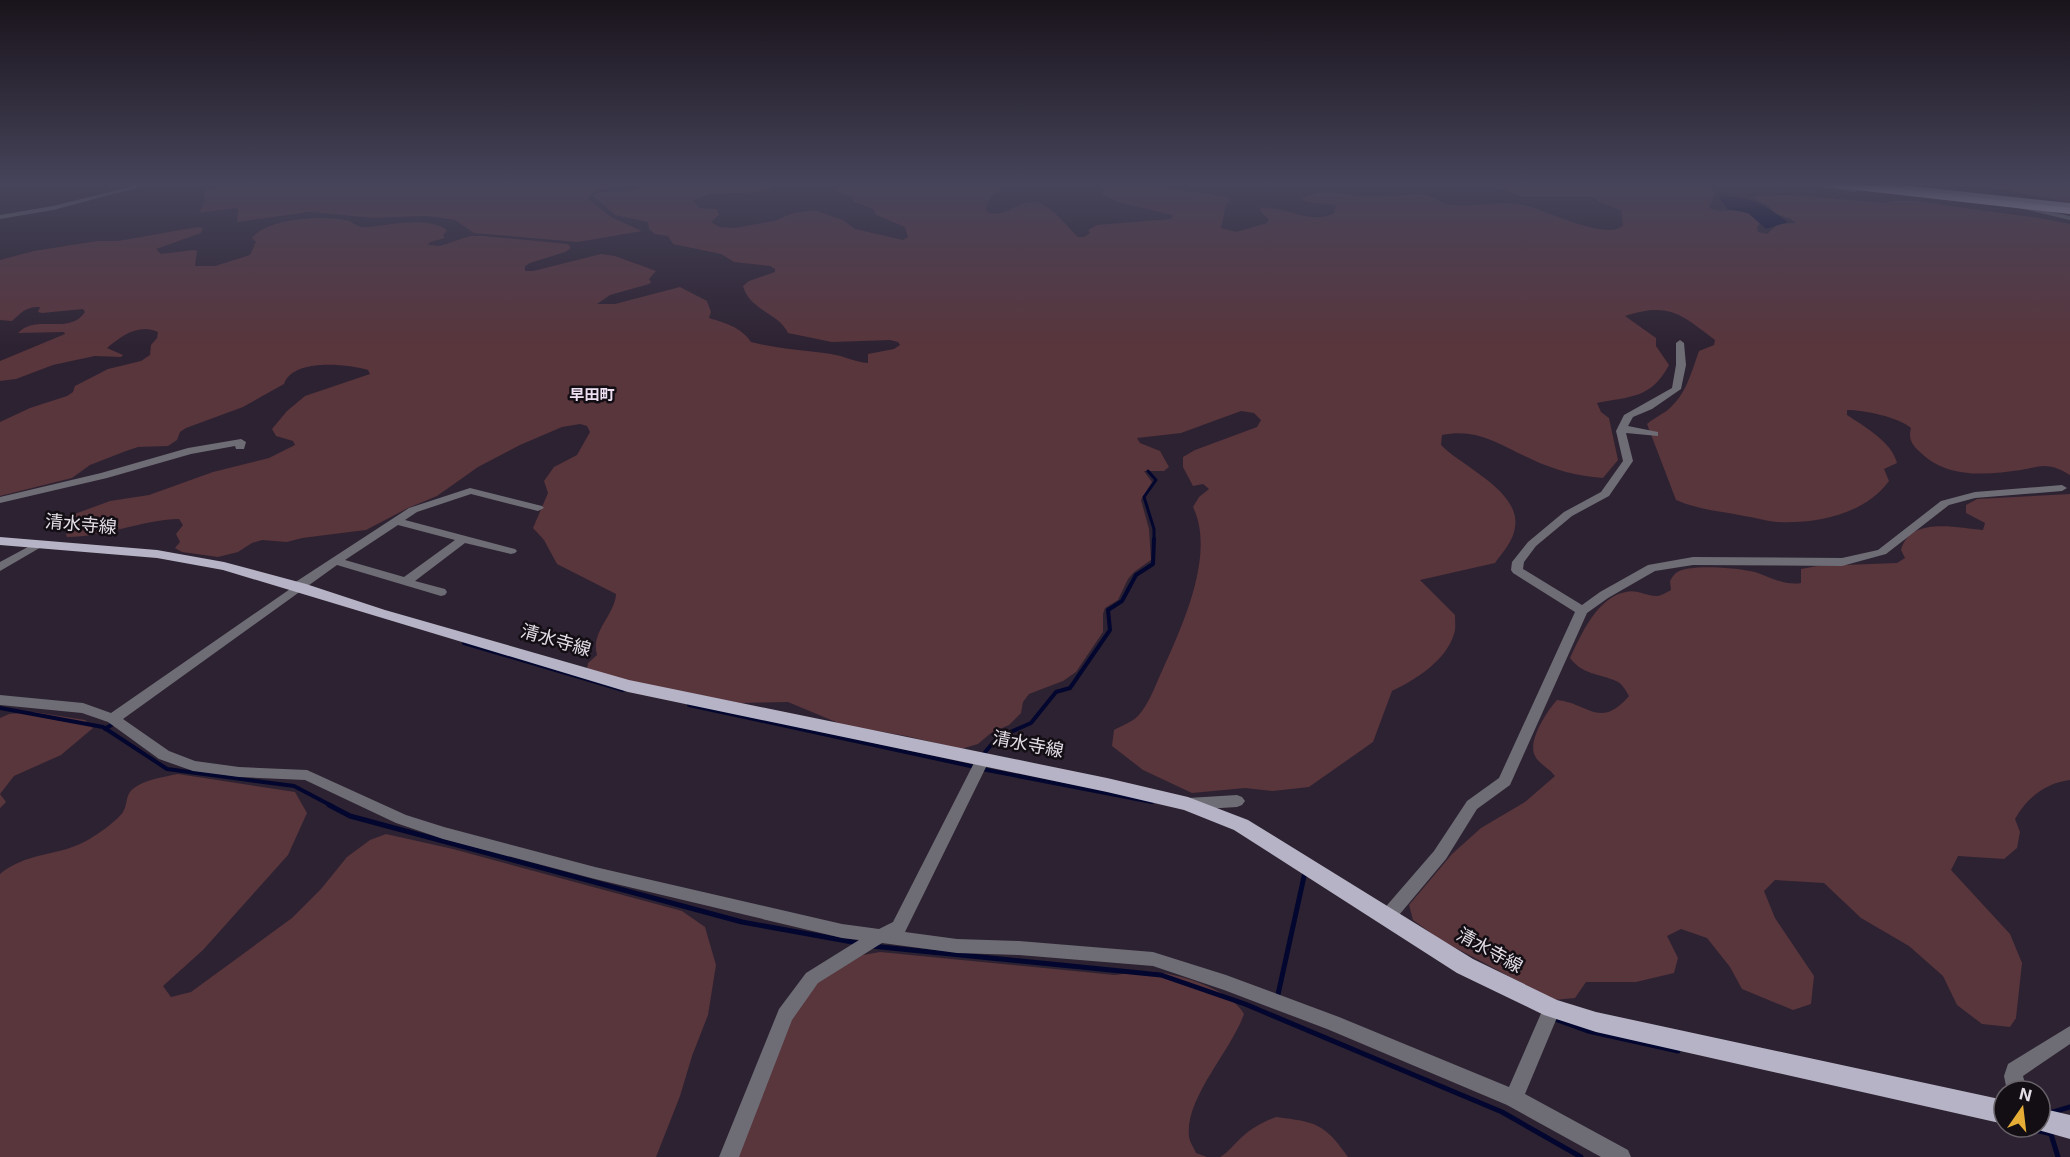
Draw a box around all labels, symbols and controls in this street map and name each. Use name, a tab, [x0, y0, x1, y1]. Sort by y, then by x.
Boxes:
district label: 早田町	[569, 385, 615, 404]
street label: 清水寺線	[44, 510, 118, 538]
street label: 清水寺線	[519, 620, 593, 660]
street label: 清水寺線	[991, 727, 1065, 761]
street label: 清水寺線	[1453, 923, 1527, 977]
north arrow	[1992, 1079, 2052, 1139]
text: N	[2017, 1083, 2034, 1106]

